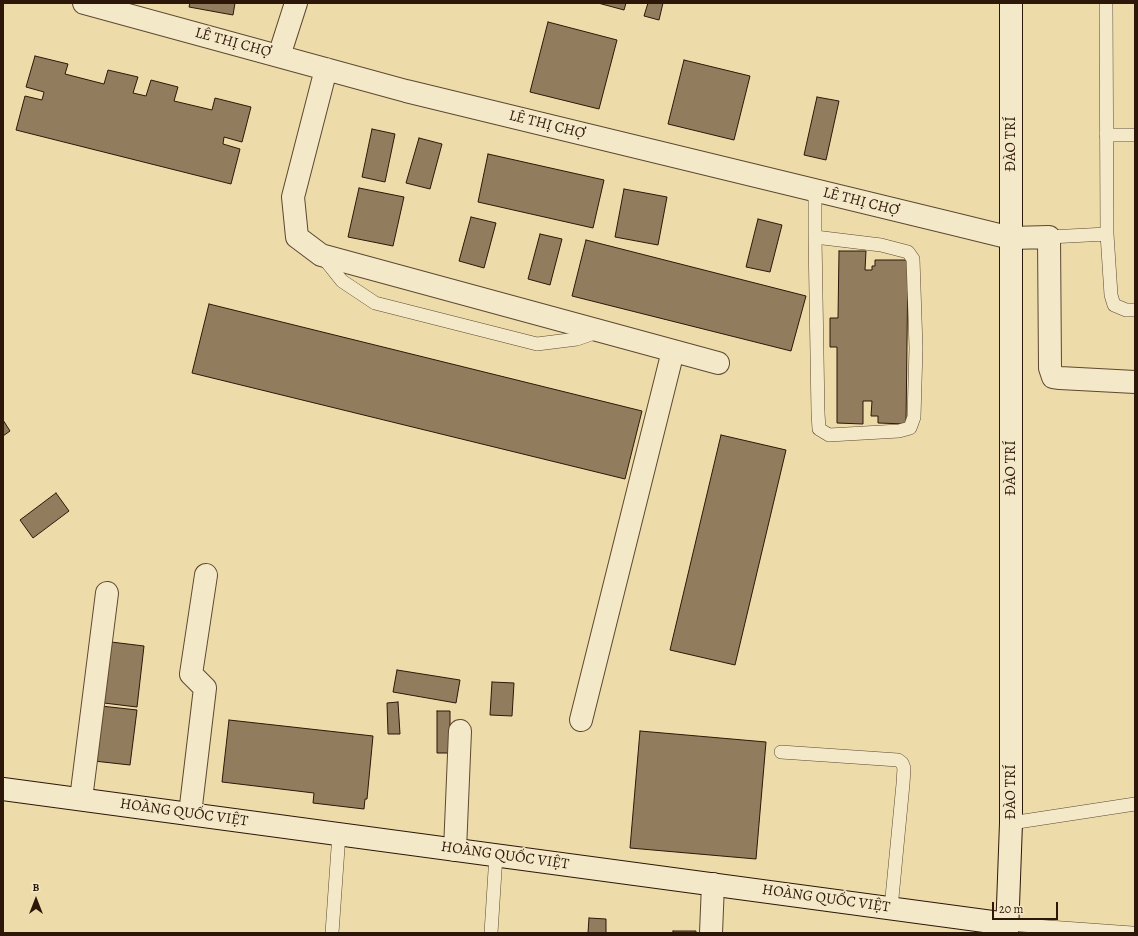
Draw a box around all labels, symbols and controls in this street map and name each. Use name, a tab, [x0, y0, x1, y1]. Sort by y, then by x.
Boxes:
street label: LÊ THỊ CHỢ	[193, 24, 273, 62]
street label: LÊ THỊ CHỢ	[507, 107, 587, 143]
street label: ĐÀO TRÍ	[1002, 116, 1020, 172]
street label: LÊ THỊ CHỢ	[821, 184, 901, 220]
street label: ĐÀO TRÍ	[1002, 440, 1020, 496]
street label: ĐÀO TRÍ	[1002, 764, 1020, 820]
street label: HOÀNG QUỐC VIỆT	[119, 795, 249, 831]
street label: HOÀNG QUỐC VIỆT	[440, 838, 570, 874]
north arrow	[16, 880, 56, 920]
text: B	[33, 880, 39, 895]
street label: HOÀNG QUỐC VIỆT	[761, 881, 891, 917]
scale bar	[994, 894, 1060, 920]
text: 20 m	[999, 901, 1023, 917]

